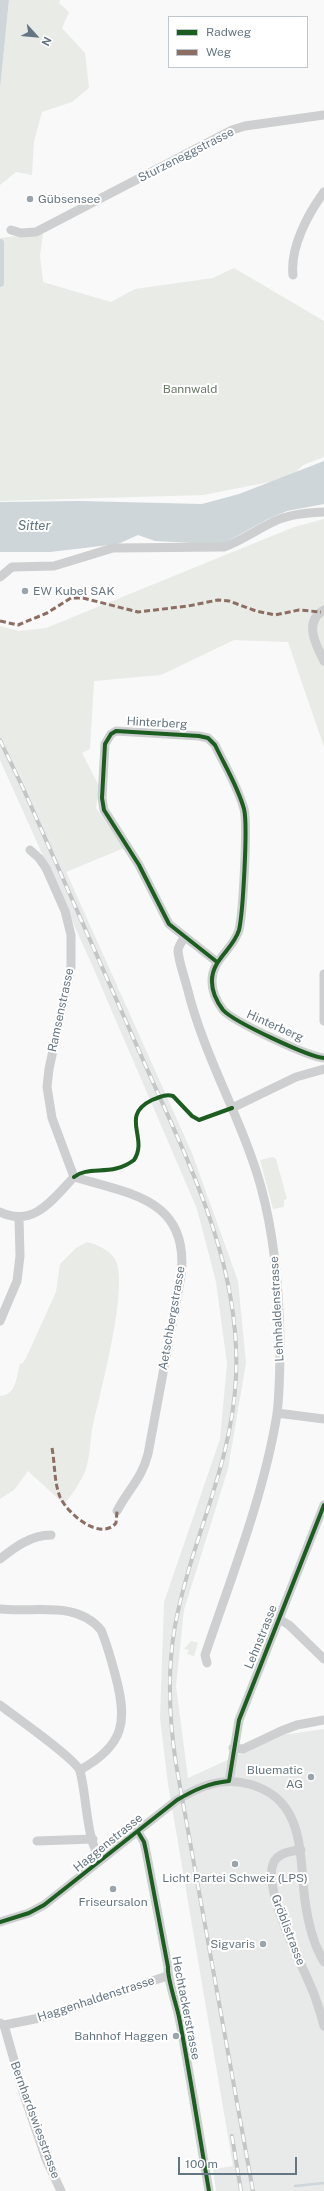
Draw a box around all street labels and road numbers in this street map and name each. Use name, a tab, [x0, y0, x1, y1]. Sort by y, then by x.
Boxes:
street label: Sturzeneggstrasse	[136, 125, 236, 185]
street label: Hinterberg	[126, 714, 188, 732]
street label: Ramsenstrasse	[45, 967, 77, 1053]
street label: Hinterberg	[244, 1007, 306, 1045]
street label: Lehnhaldenstrasse	[267, 1256, 287, 1362]
street label: Aetschbergstrasse	[156, 1265, 188, 1371]
street label: Lehnstrasse	[242, 1603, 280, 1671]
street label: Haggenstrasse	[71, 1811, 145, 1875]
street label: Gröblistrasse	[268, 1893, 308, 1967]
street label: Hechtackerstrasse	[169, 1955, 203, 2061]
street label: Haggenhaldenstrasse	[36, 1973, 156, 2025]
street label: Bernhardswiesstrasse	[7, 2059, 63, 2181]

